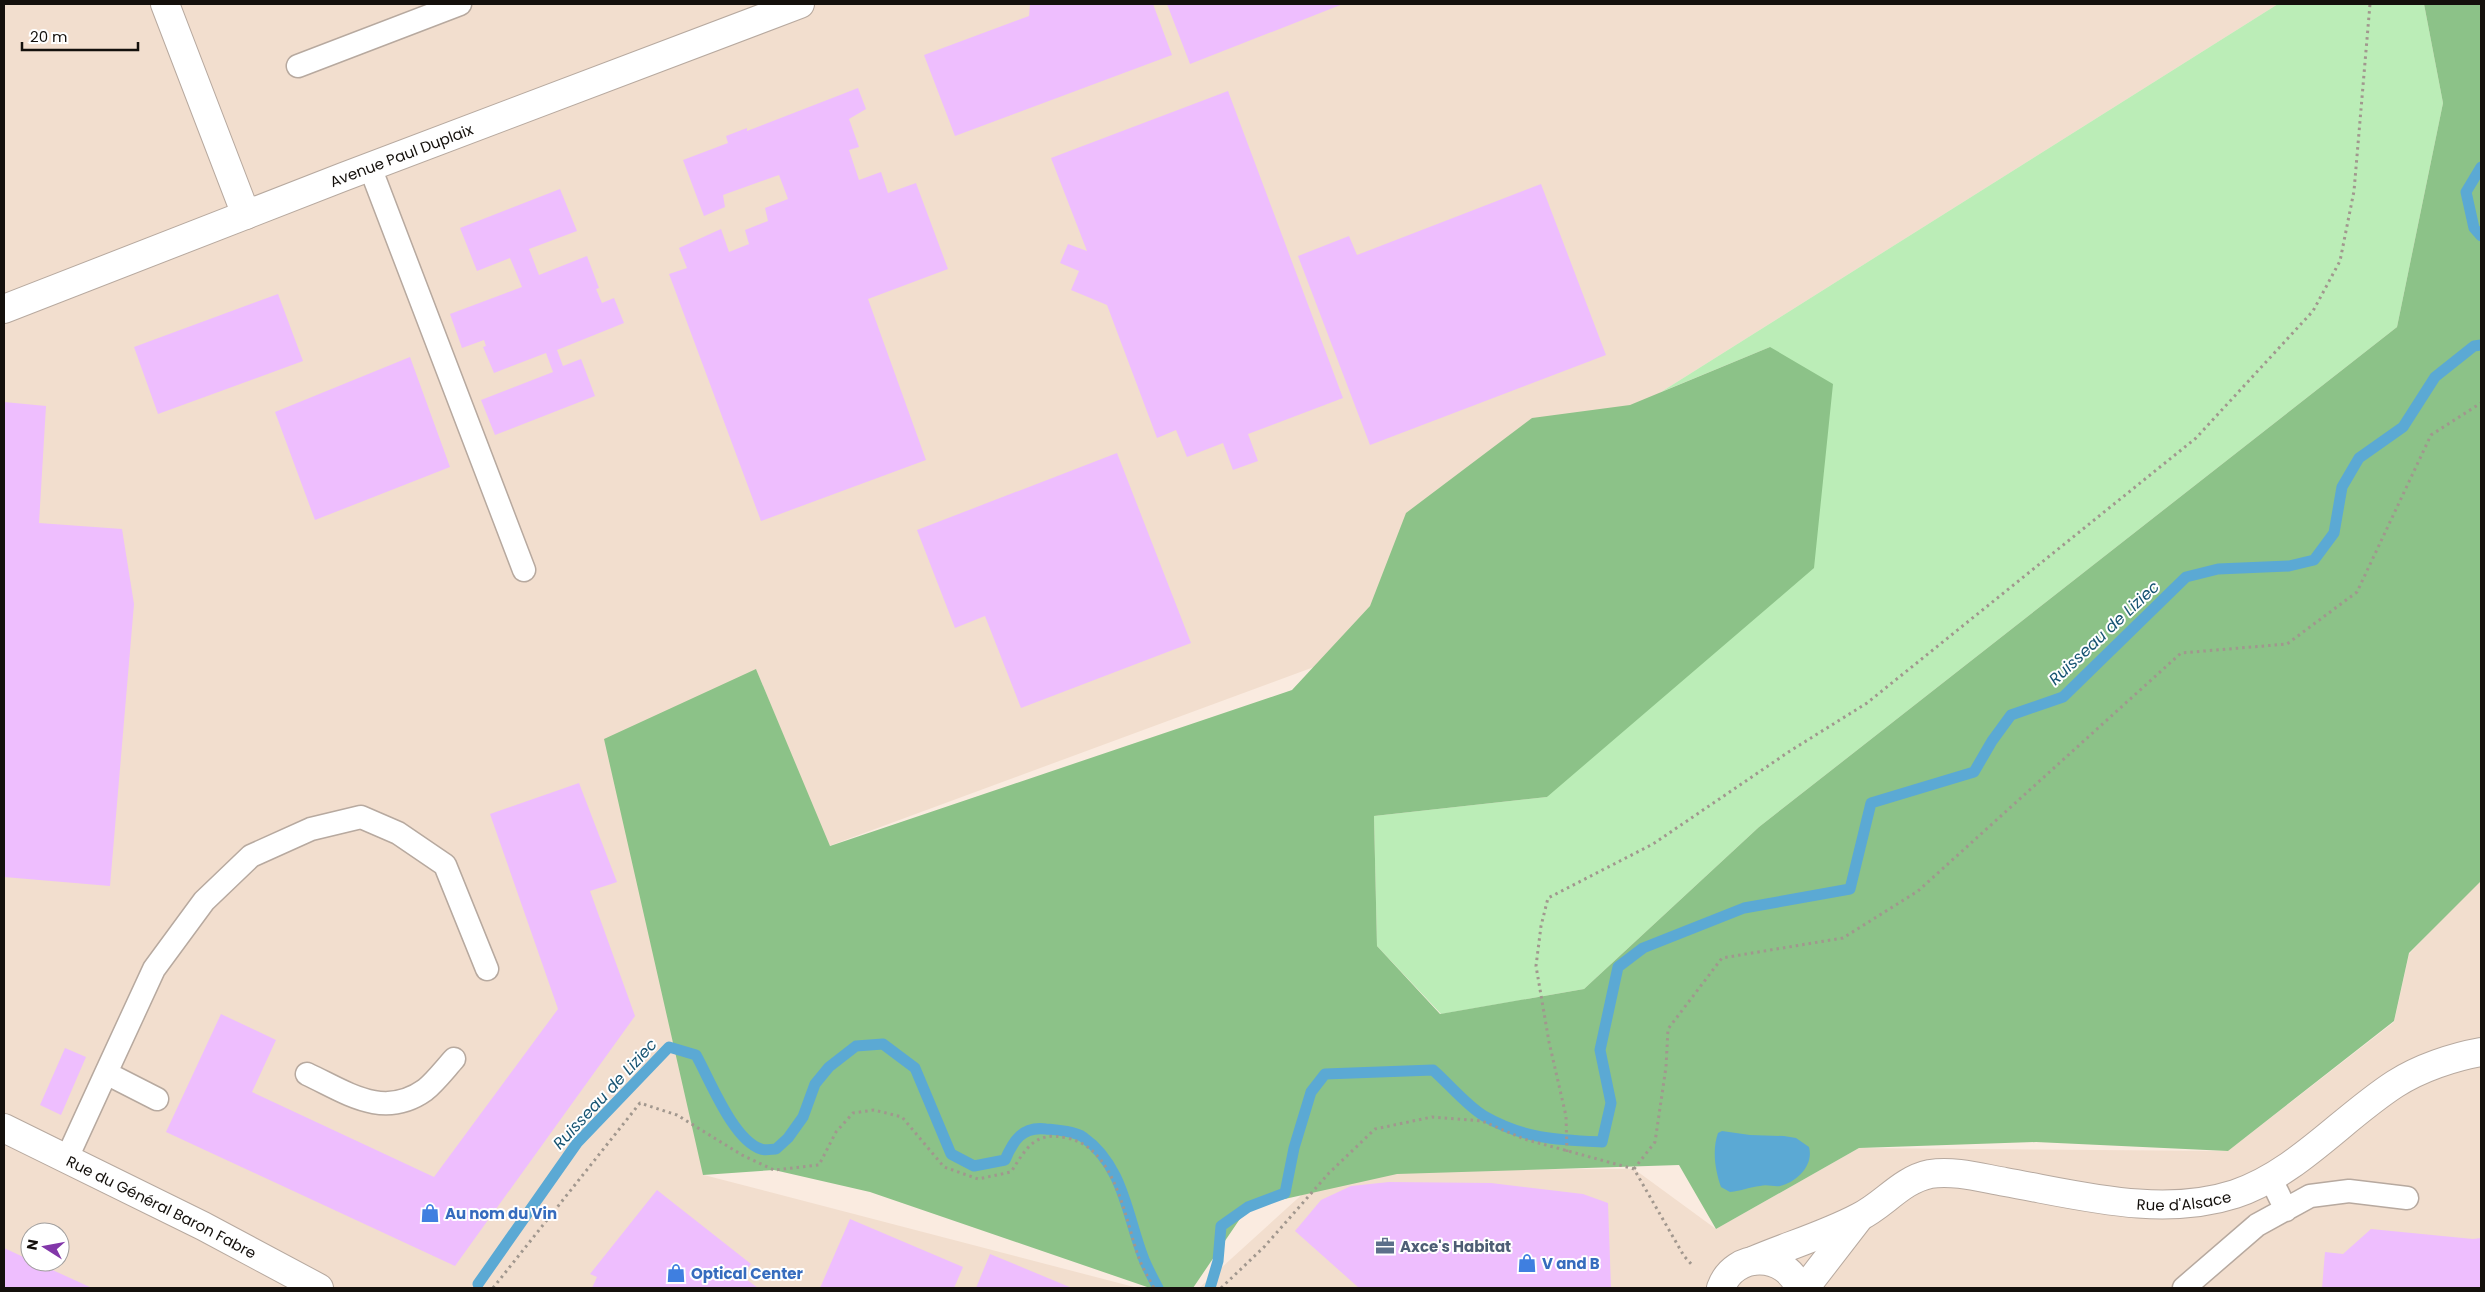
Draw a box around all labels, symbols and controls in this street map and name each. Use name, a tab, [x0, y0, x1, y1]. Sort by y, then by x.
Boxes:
scale bar	[22, 20, 139, 52]
text: 20 m	[30, 26, 68, 47]
street label: Avenue Paul Duplaix	[326, 118, 476, 192]
water label: Ruisseau de Liziec	[2044, 575, 2165, 690]
water label: Ruisseau de Liziec	[548, 1033, 663, 1154]
street label: Rue du Général Baron Fabre	[63, 1150, 260, 1263]
street label: Rue d'Alsace	[2136, 1185, 2233, 1215]
shop icon: Au nom du Vin	[419, 1202, 441, 1224]
place label: Au nom du Vin	[445, 1203, 557, 1224]
north arrow	[20, 1222, 70, 1272]
office icon: Axce's Habitat	[1374, 1235, 1396, 1257]
place label: Axce's Habitat	[1400, 1236, 1511, 1257]
text: N	[21, 1237, 43, 1252]
shop icon: V and B	[1516, 1252, 1538, 1274]
place label: V and B	[1542, 1253, 1600, 1274]
shop icon: Optical Center	[665, 1262, 687, 1284]
place label: Optical Center	[691, 1263, 803, 1284]

